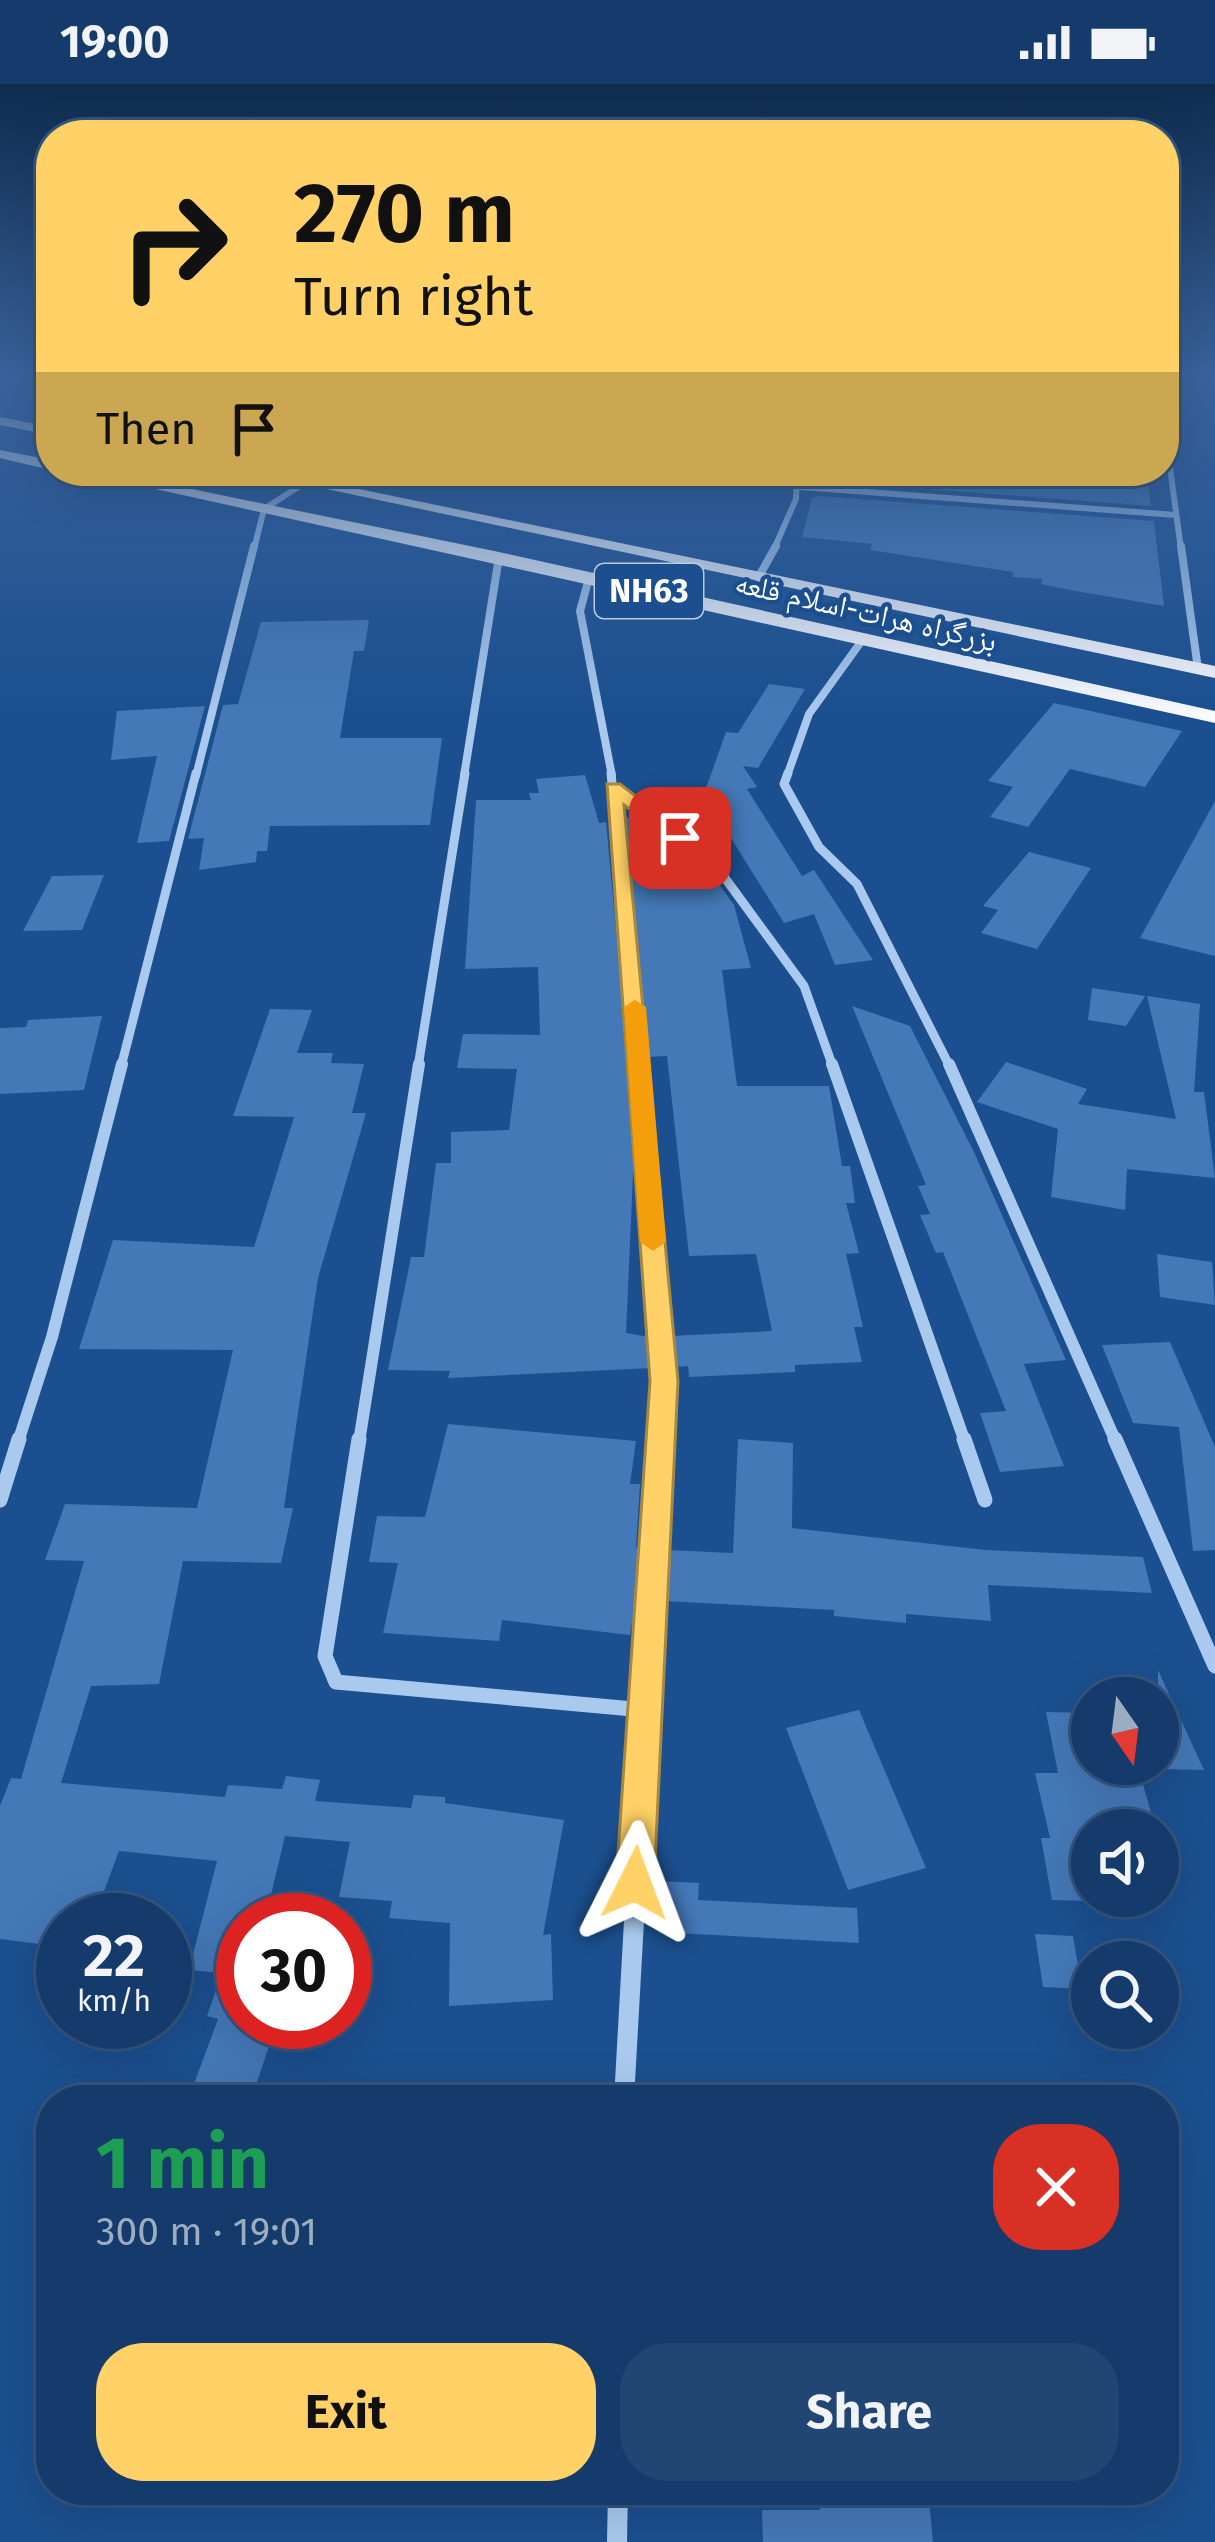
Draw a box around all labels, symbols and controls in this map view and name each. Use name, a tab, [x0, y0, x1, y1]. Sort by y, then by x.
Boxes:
text: 19:00	[60, 15, 170, 69]
text: 270 m	[294, 163, 515, 264]
icon: right	[96, 168, 252, 324]
text: Turn right	[294, 265, 533, 329]
icon: arrive	[221, 396, 287, 462]
text: Then	[96, 402, 197, 456]
road number: NH63	[595, 564, 703, 618]
street label: بزرگراه هرات-اسلام قلعه	[731, 564, 1000, 661]
pin	[629, 787, 731, 889]
icon: arrive	[647, 805, 713, 871]
north arrow	[1071, 1677, 1179, 1785]
map controls	[1071, 1677, 1179, 2049]
button: sound	[1071, 1809, 1179, 1917]
position arrow	[572, 1820, 698, 1946]
speed limit sign: 30	[216, 1893, 372, 2049]
text: 22	[83, 1920, 145, 1992]
button: search	[1071, 1941, 1179, 2049]
text: km/h	[77, 1983, 151, 2019]
text: 1 min	[96, 2121, 269, 2207]
button: close	[993, 2124, 1119, 2250]
text: 300 m · 19:01	[96, 2209, 317, 2255]
button: Exit	[96, 2343, 596, 2481]
button: Share	[620, 2343, 1119, 2481]

